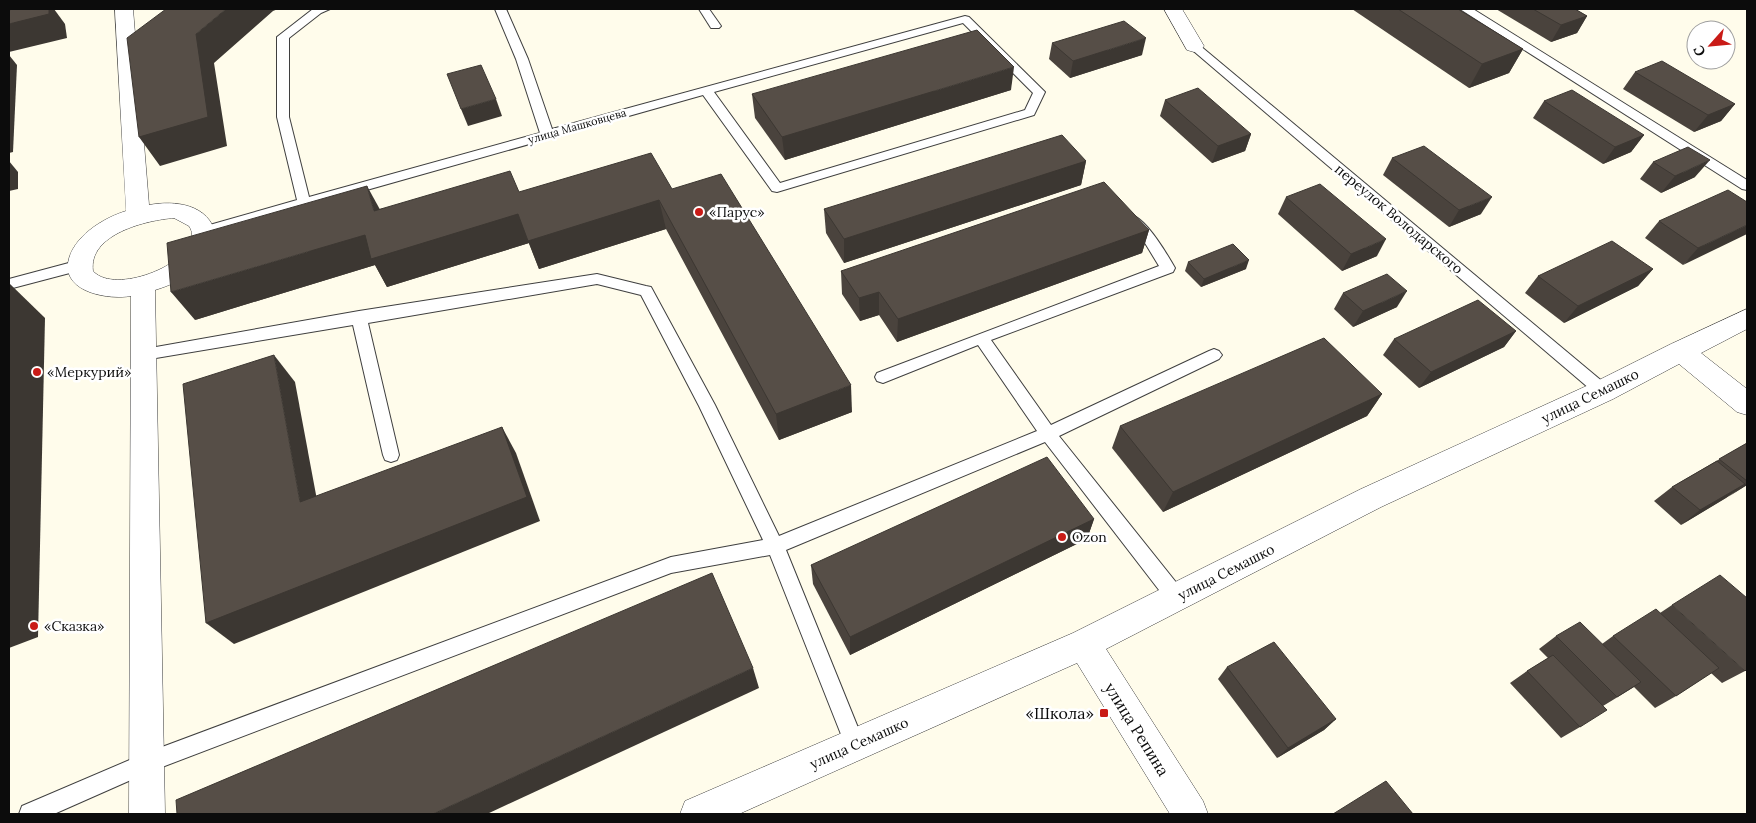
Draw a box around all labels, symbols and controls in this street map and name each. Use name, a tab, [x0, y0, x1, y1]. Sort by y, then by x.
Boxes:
north arrow	[1686, 20, 1736, 70]
text: С	[1689, 42, 1710, 59]
street label: улица Машковцева	[526, 105, 628, 147]
street label: переулок Володарского	[1331, 160, 1467, 278]
place label: «Парус»	[709, 203, 765, 221]
marker: «Парус»	[693, 206, 705, 218]
place label: «Меркурий»	[47, 363, 131, 381]
street label: улица Семашко	[1538, 365, 1642, 427]
marker: «Меркурий»	[31, 366, 43, 378]
place label: Ozon	[1072, 528, 1107, 546]
marker: Ozon	[1056, 531, 1068, 543]
street label: улица Семашко	[1175, 540, 1277, 604]
place label: «Сказка»	[44, 617, 105, 635]
marker: «Сказка»	[28, 620, 40, 632]
street label: улица Репина	[1100, 678, 1174, 780]
place label: «Школа»	[1026, 703, 1094, 723]
marker: «Школа»	[1098, 707, 1110, 719]
street label: улица Семашко	[807, 713, 911, 773]

